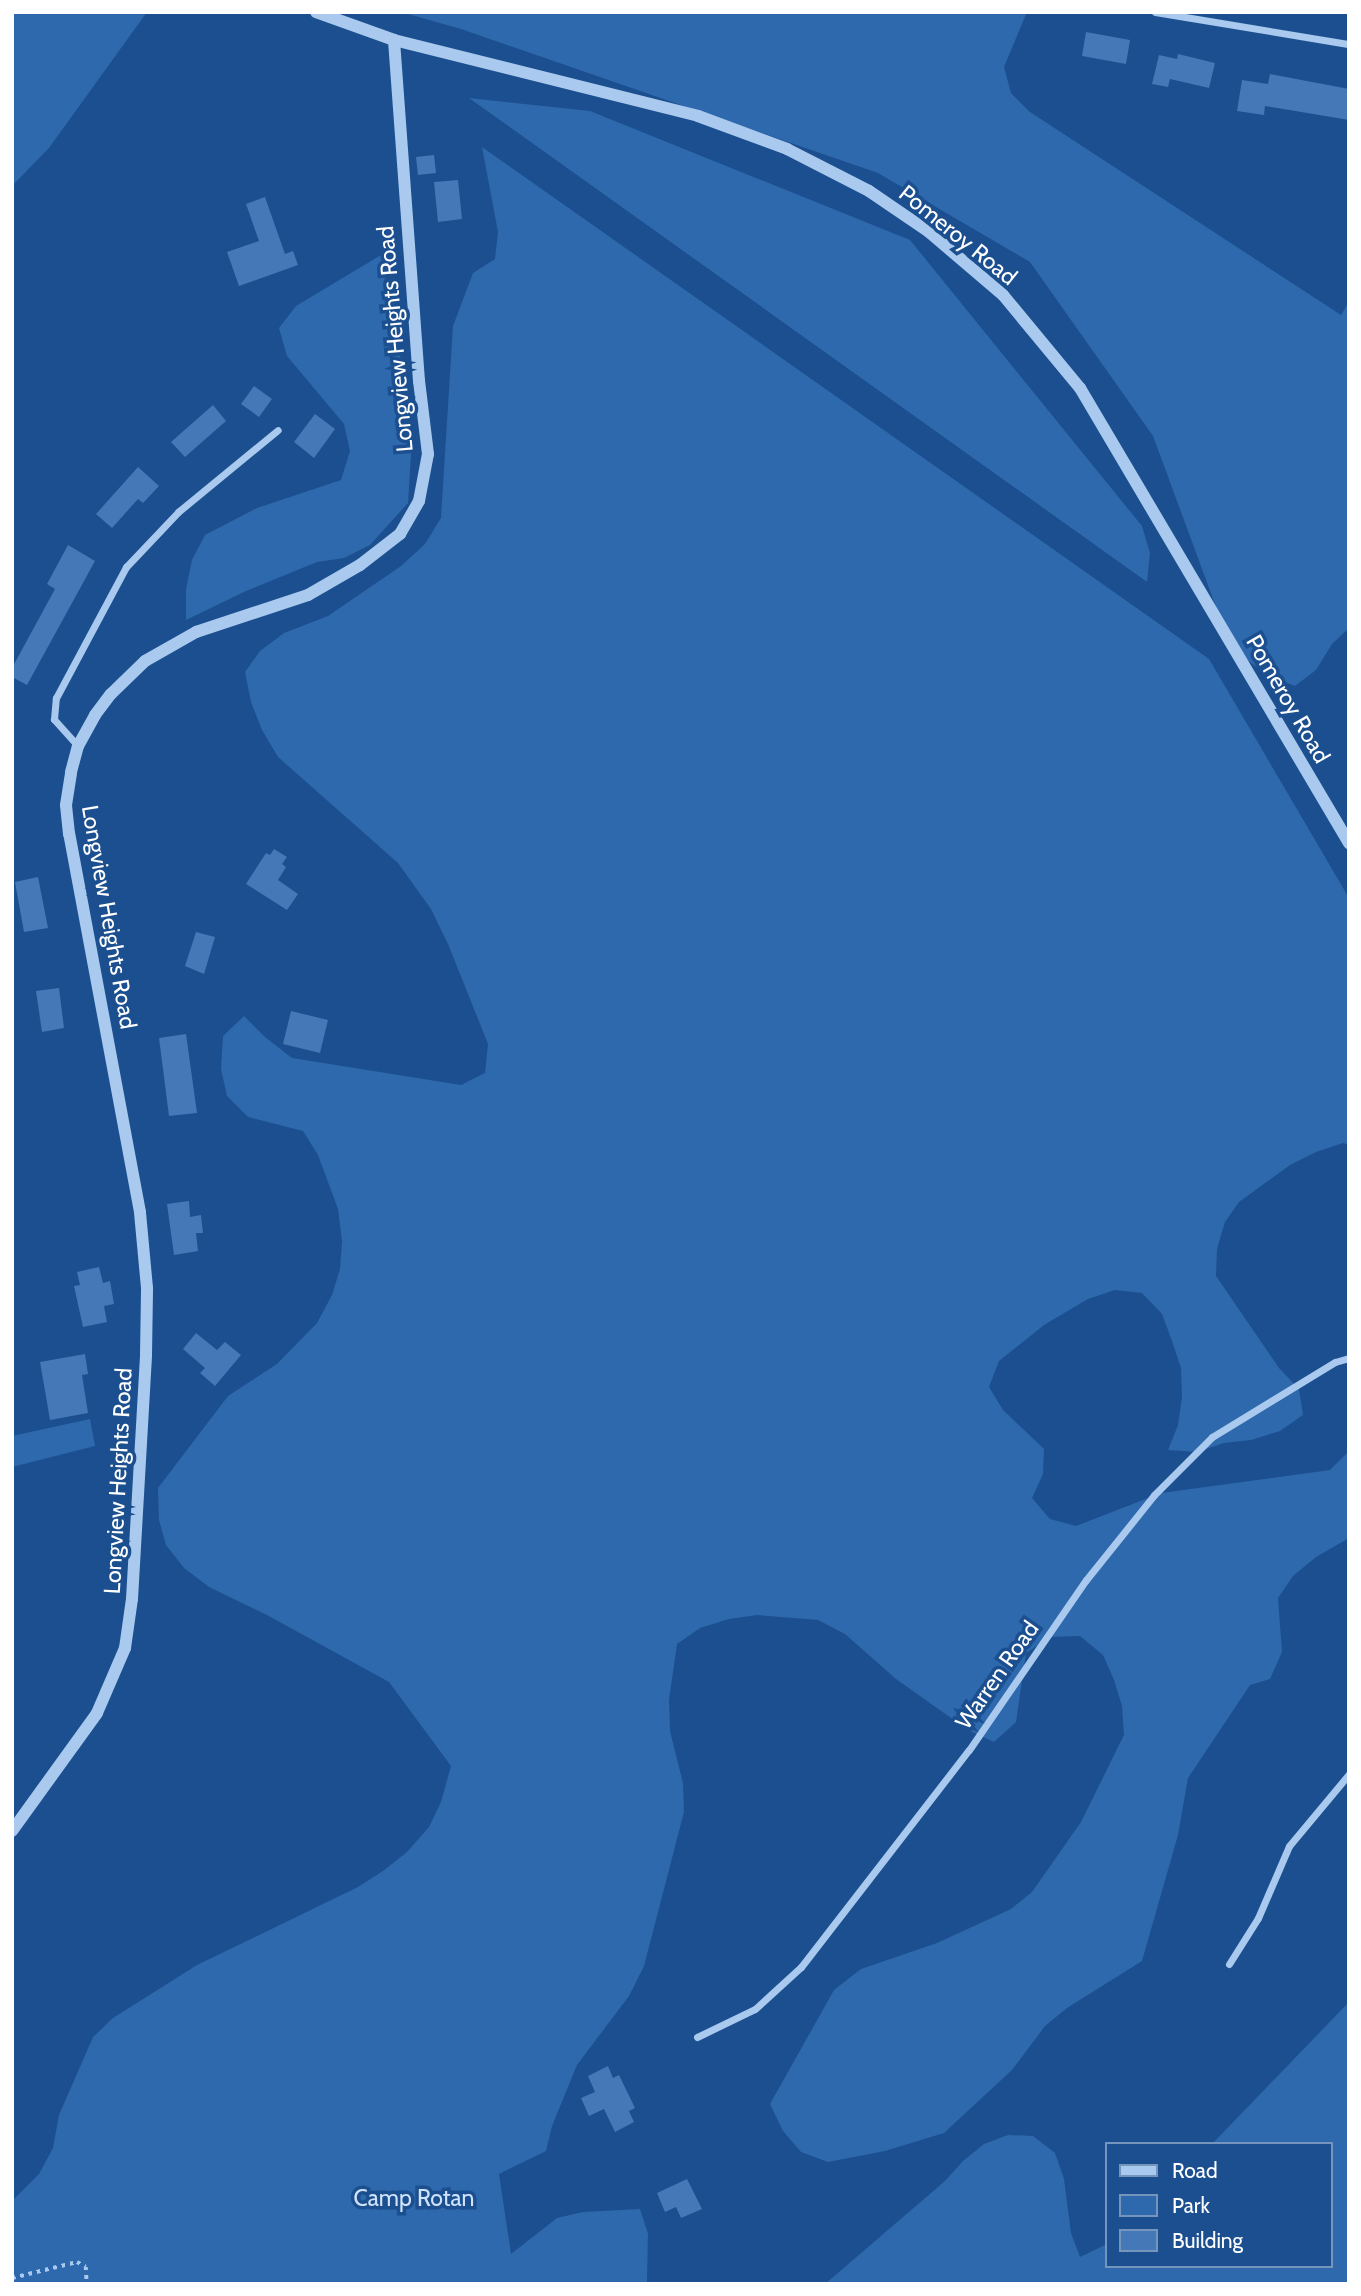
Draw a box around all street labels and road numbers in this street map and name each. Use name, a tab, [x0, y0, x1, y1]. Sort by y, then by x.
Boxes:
street label: Pomeroy Road	[894, 179, 1022, 291]
street label: Longview Heights Road	[371, 225, 419, 453]
street label: Pomeroy Road	[1240, 630, 1336, 768]
street label: Longview Heights Road	[76, 803, 142, 1031]
street label: Longview Heights Road	[98, 1367, 138, 1595]
street label: Warren Road	[950, 1616, 1044, 1734]

